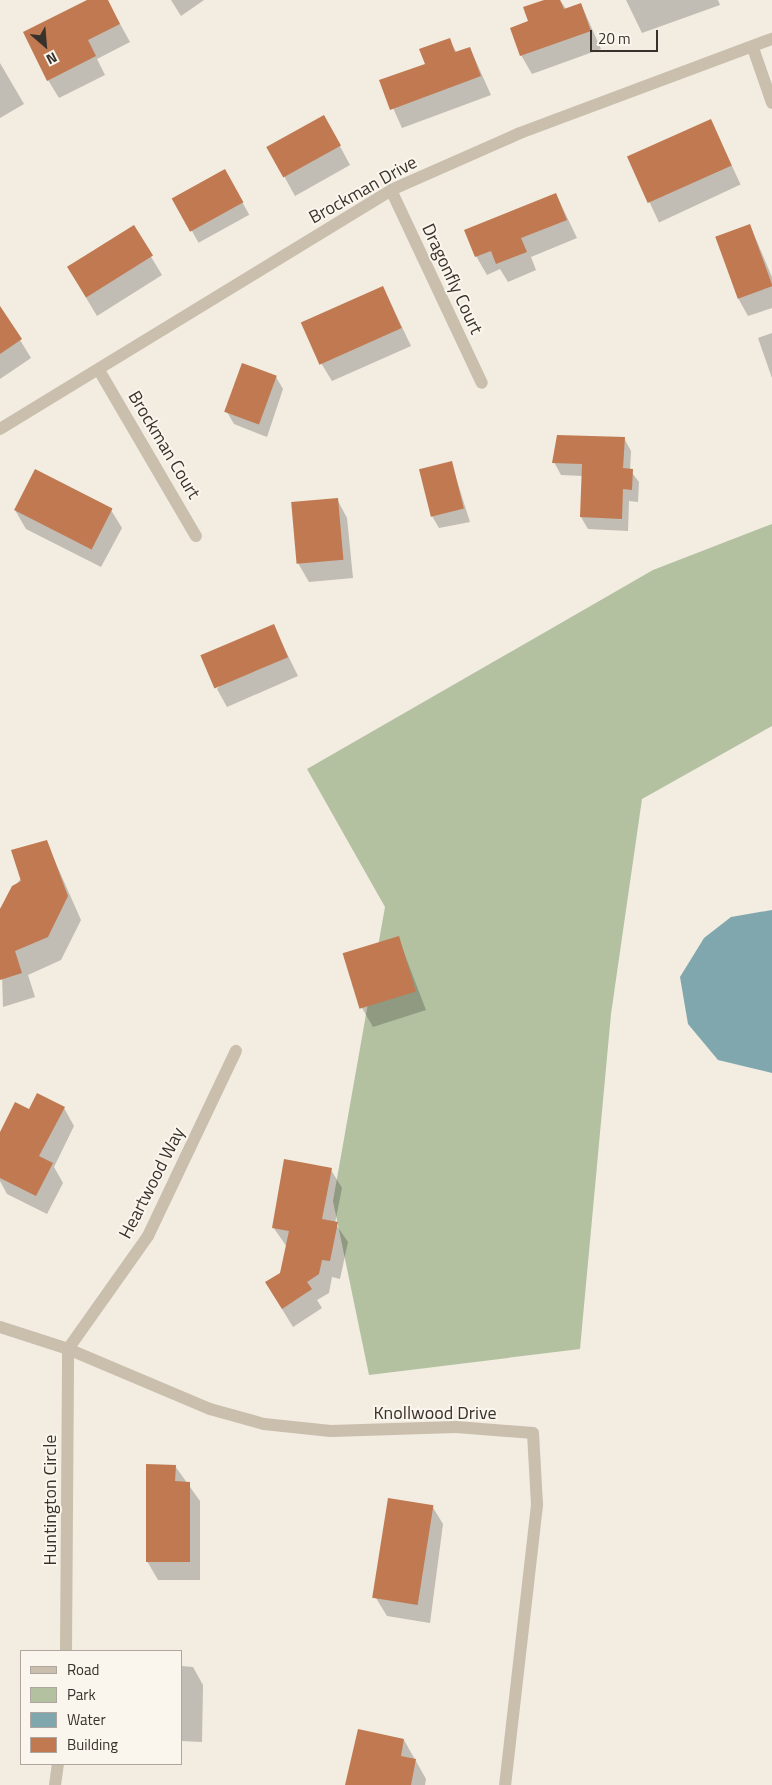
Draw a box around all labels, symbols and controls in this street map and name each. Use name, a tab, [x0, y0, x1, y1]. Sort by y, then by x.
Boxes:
north arrow	[20, 20, 70, 70]
scale bar	[592, 20, 660, 52]
text: 20 m	[598, 27, 631, 50]
text: N	[43, 47, 61, 70]
street label: Brockman Drive	[305, 151, 421, 229]
street label: Dragonfly Court	[417, 220, 487, 338]
street label: Brockman Court	[123, 387, 205, 503]
street label: Heartwood Way	[115, 1124, 189, 1242]
street label: Knollwood Drive	[373, 1402, 497, 1424]
street label: Huntington Circle	[39, 1435, 61, 1565]
legend	[20, 1650, 182, 1765]
text: Road	[67, 1658, 99, 1681]
text: Park	[67, 1683, 96, 1706]
text: Water	[67, 1708, 106, 1731]
text: Building	[67, 1733, 118, 1756]

